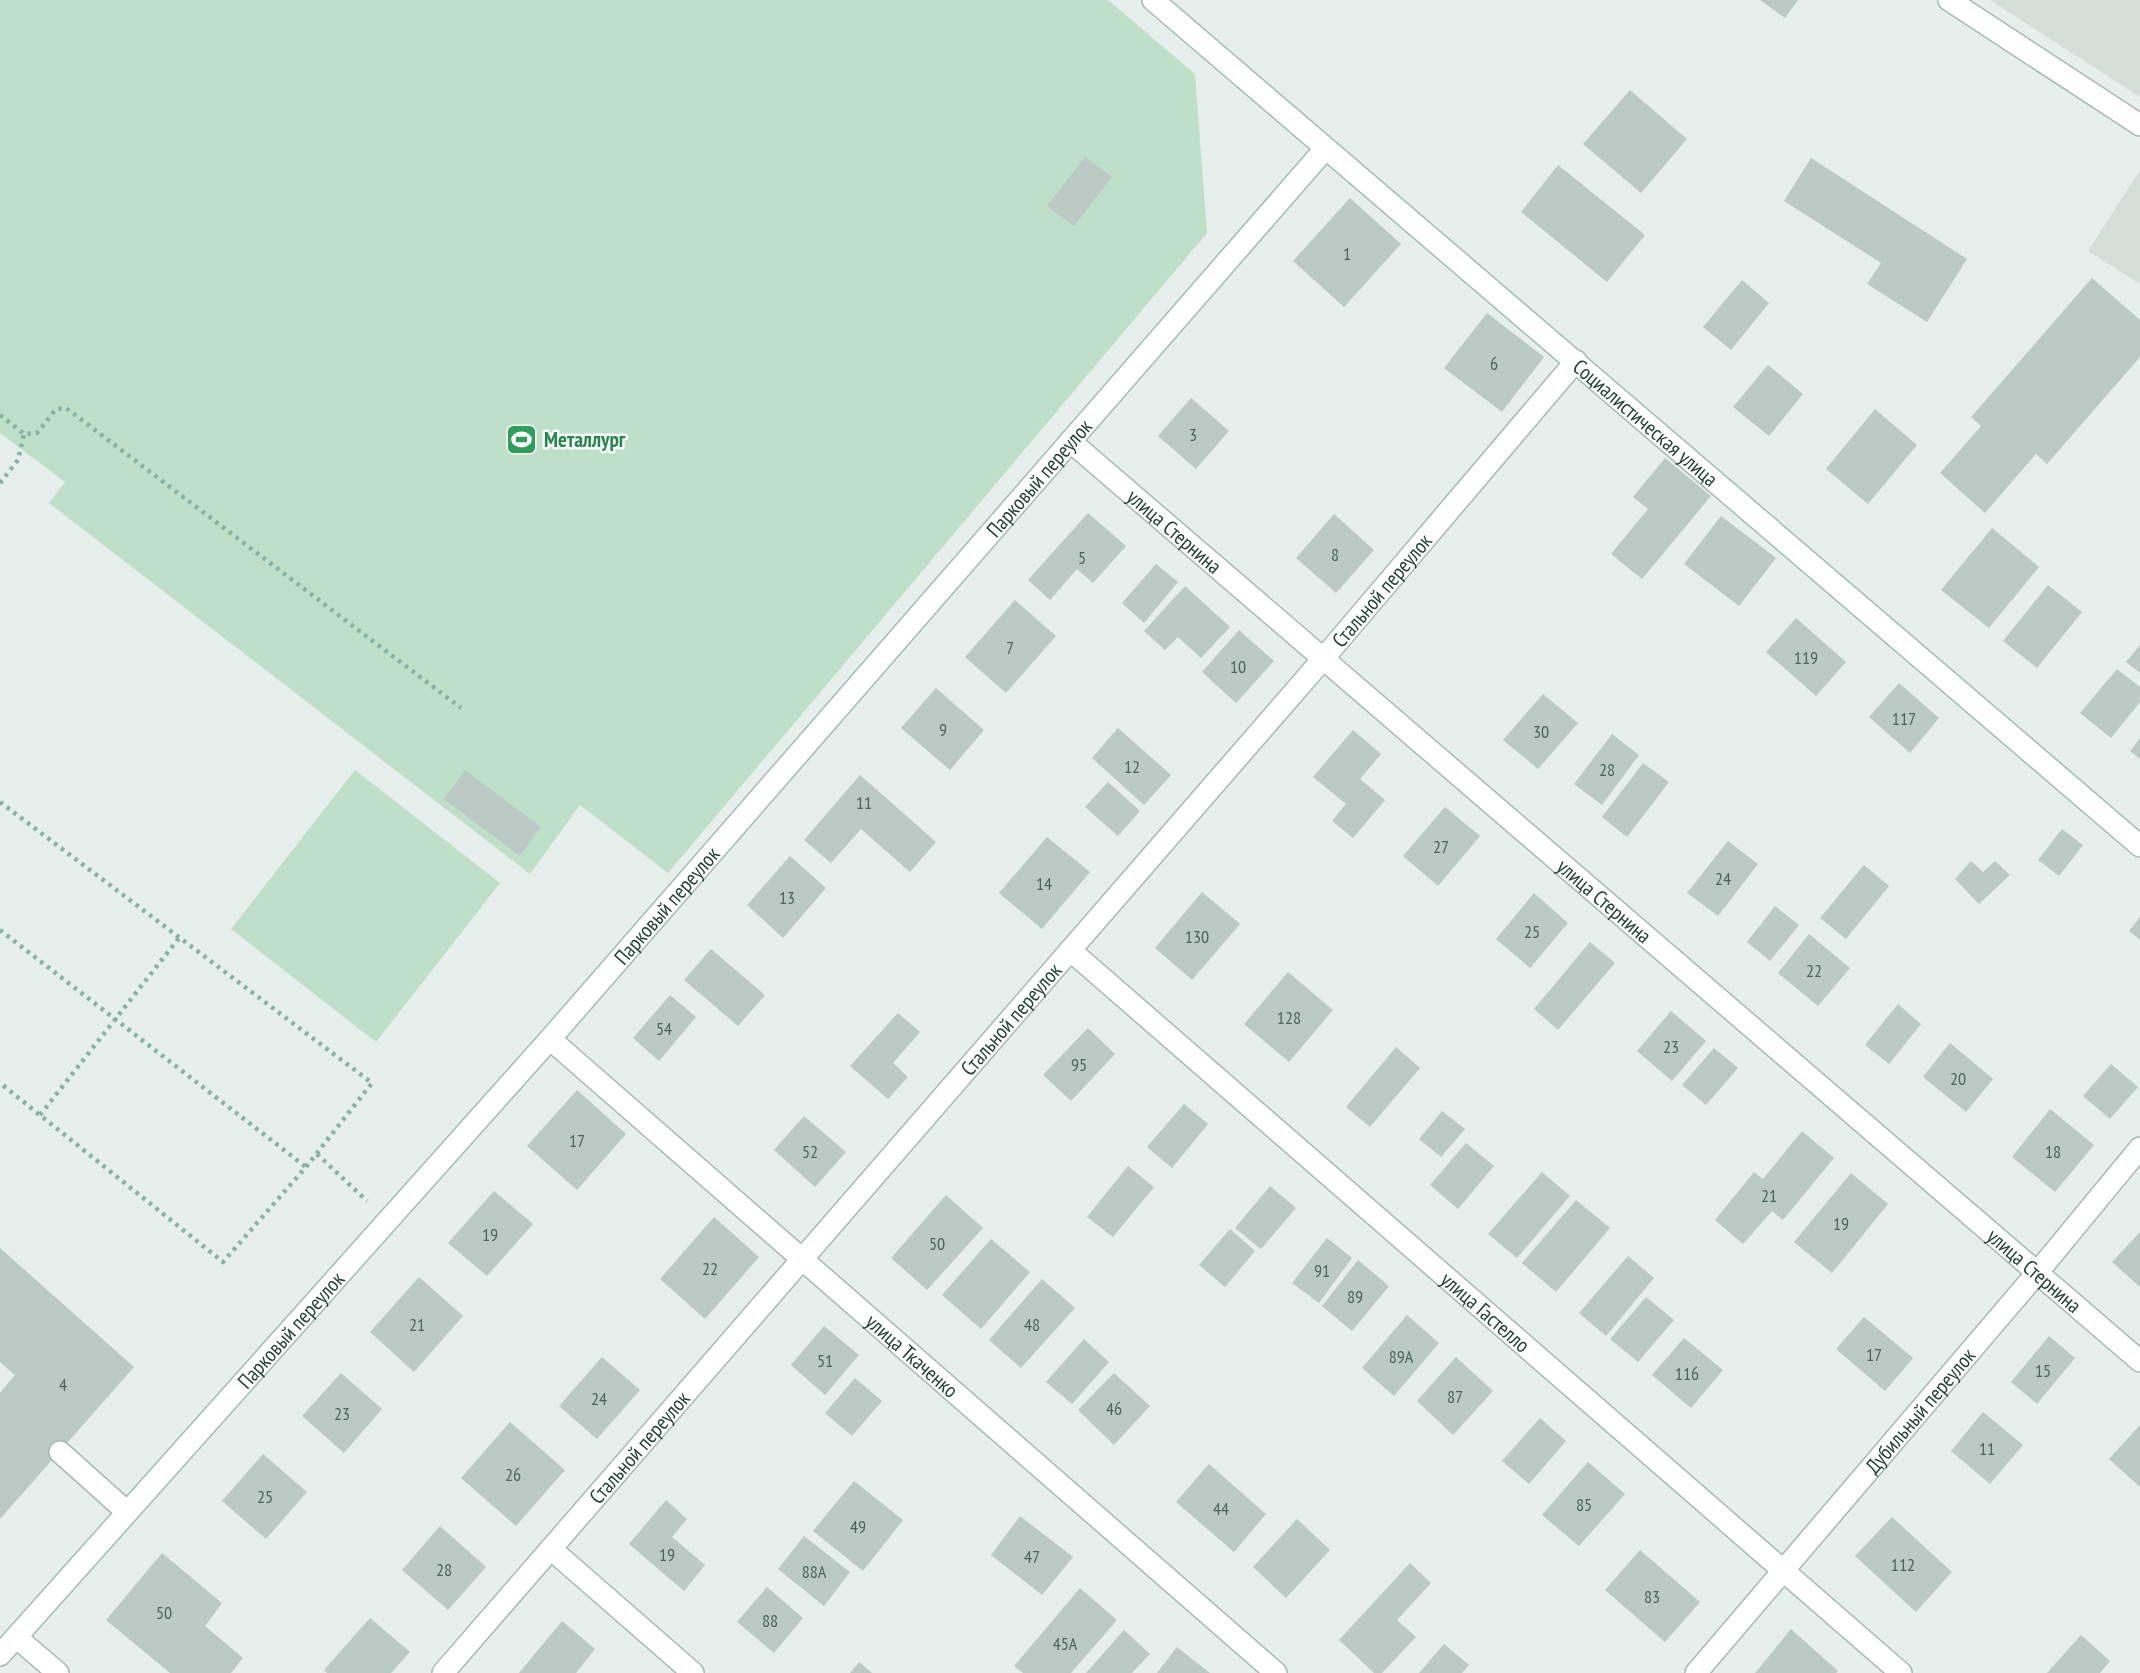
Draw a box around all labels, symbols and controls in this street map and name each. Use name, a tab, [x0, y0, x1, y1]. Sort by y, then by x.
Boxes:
house number: 1	[1343, 242, 1351, 265]
house number: 6	[1490, 352, 1498, 375]
street label: Социалистическая улица	[1568, 353, 1724, 492]
street label: Парковый переулок	[980, 413, 1097, 542]
sports icon: Металлург	[504, 422, 538, 456]
house number: 3	[1189, 423, 1197, 446]
place label: Металлург	[544, 426, 626, 453]
street label: улица Стернина	[1122, 483, 1228, 579]
street label: Стальной переулок	[1326, 528, 1437, 652]
house number: 8	[1331, 543, 1339, 566]
house number: 5	[1078, 546, 1086, 569]
house number: 7	[1006, 636, 1014, 659]
house number: 119	[1794, 646, 1818, 669]
house number: 10	[1230, 655, 1246, 678]
house number: 117	[1892, 707, 1916, 730]
house number: 9	[939, 718, 947, 741]
house number: 30	[1533, 720, 1549, 743]
house number: 12	[1124, 755, 1140, 778]
house number: 28	[1599, 758, 1615, 781]
house number: 11	[856, 791, 872, 814]
house number: 27	[1433, 835, 1449, 858]
street label: Парковый переулок	[608, 841, 725, 970]
street label: улица Стернина	[1552, 852, 1657, 949]
house number: 24	[1715, 867, 1731, 890]
house number: 14	[1036, 872, 1052, 895]
house number: 13	[779, 886, 795, 909]
house number: 25	[1524, 920, 1540, 943]
house number: 130	[1185, 925, 1209, 948]
street label: Стальной переулок	[954, 957, 1067, 1081]
house number: 22	[1806, 959, 1822, 982]
house number: 128	[1277, 1006, 1301, 1029]
house number: 54	[656, 1017, 672, 1040]
house number: 23	[1663, 1035, 1679, 1058]
house number: 95	[1071, 1053, 1087, 1076]
house number: 20	[1950, 1067, 1966, 1090]
house number: 17	[569, 1129, 585, 1152]
house number: 52	[802, 1140, 818, 1163]
house number: 18	[2045, 1140, 2061, 1163]
house number: 21	[1761, 1184, 1777, 1207]
house number: 19	[1833, 1212, 1849, 1235]
street label: улица Стернина	[1982, 1222, 2087, 1318]
house number: 19	[482, 1223, 498, 1246]
house number: 50	[929, 1232, 945, 1255]
house number: 22	[702, 1257, 718, 1280]
house number: 91	[1314, 1259, 1330, 1282]
street label: улица Гастелло	[1435, 1265, 1536, 1358]
street label: Парковый переулок	[231, 1266, 350, 1394]
house number: 89	[1347, 1285, 1363, 1308]
street label: улица Ткаченко	[860, 1308, 964, 1403]
house number: 21	[409, 1313, 425, 1336]
house number: 48	[1024, 1313, 1040, 1336]
street label: Дубильный переулок	[1859, 1342, 1981, 1479]
house number: 17	[1866, 1343, 1882, 1366]
house number: 89А	[1389, 1345, 1414, 1368]
house number: 51	[817, 1349, 833, 1372]
house number: 15	[2035, 1359, 2051, 1382]
house number: 116	[1675, 1362, 1699, 1385]
house number: 4	[59, 1373, 67, 1396]
street label: Стальной переулок	[583, 1385, 695, 1509]
house number: 87	[1447, 1385, 1463, 1408]
house number: 24	[591, 1387, 607, 1410]
house number: 46	[1106, 1397, 1122, 1420]
house number: 23	[334, 1402, 350, 1425]
house number: 11	[1979, 1437, 1995, 1460]
house number: 26	[505, 1463, 521, 1486]
house number: 25	[257, 1485, 273, 1508]
house number: 85	[1576, 1493, 1592, 1516]
house number: 44	[1213, 1497, 1229, 1520]
house number: 49	[850, 1515, 866, 1538]
house number: 19	[659, 1543, 675, 1566]
house number: 47	[1024, 1545, 1040, 1568]
house number: 112	[1891, 1553, 1915, 1576]
house number: 28	[436, 1558, 452, 1581]
house number: 88А	[802, 1560, 827, 1583]
house number: 83	[1644, 1585, 1660, 1608]
house number: 50	[156, 1601, 172, 1624]
house number: 88	[762, 1609, 778, 1632]
house number: 45А	[1053, 1632, 1078, 1655]

